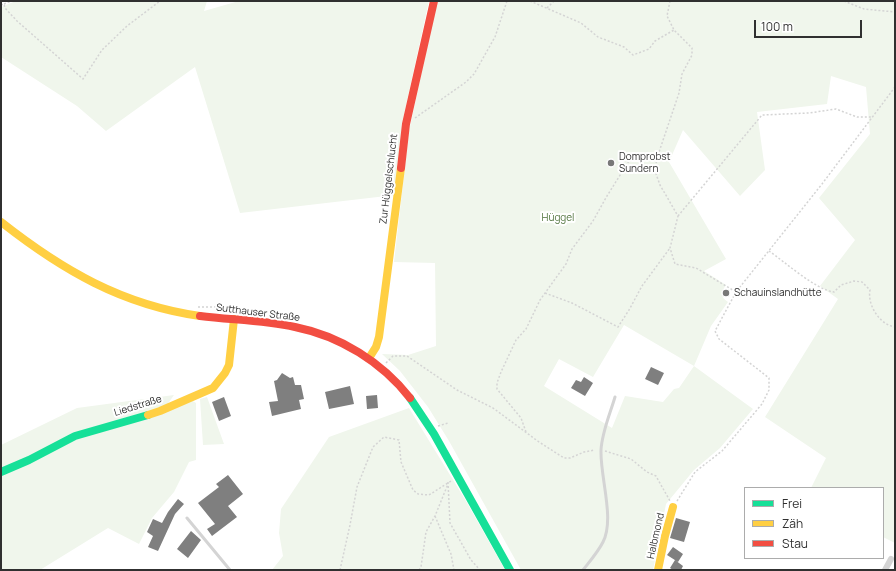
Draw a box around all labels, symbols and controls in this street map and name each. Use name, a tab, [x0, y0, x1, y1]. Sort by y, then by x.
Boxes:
scale bar	[756, 12, 864, 38]
text: 100 m	[761, 18, 793, 35]
street label: Zur Hüggelschlucht	[378, 133, 400, 225]
place label: Domprobst Sundern	[619, 151, 671, 174]
marker: Domprobst Sundern	[606, 158, 616, 168]
park label: Hüggel	[542, 212, 574, 224]
place label: Schauinslandhütte	[734, 287, 822, 299]
marker: Schauinslandhütte	[721, 288, 731, 298]
street label: Sutthauser Straße	[215, 302, 301, 324]
street label: Liedstraße	[113, 393, 163, 419]
legend	[744, 487, 884, 559]
text: Frei	[782, 495, 802, 512]
street label: Halbmond	[645, 512, 667, 560]
text: Zäh	[782, 515, 803, 532]
text: Stau	[782, 535, 808, 552]

